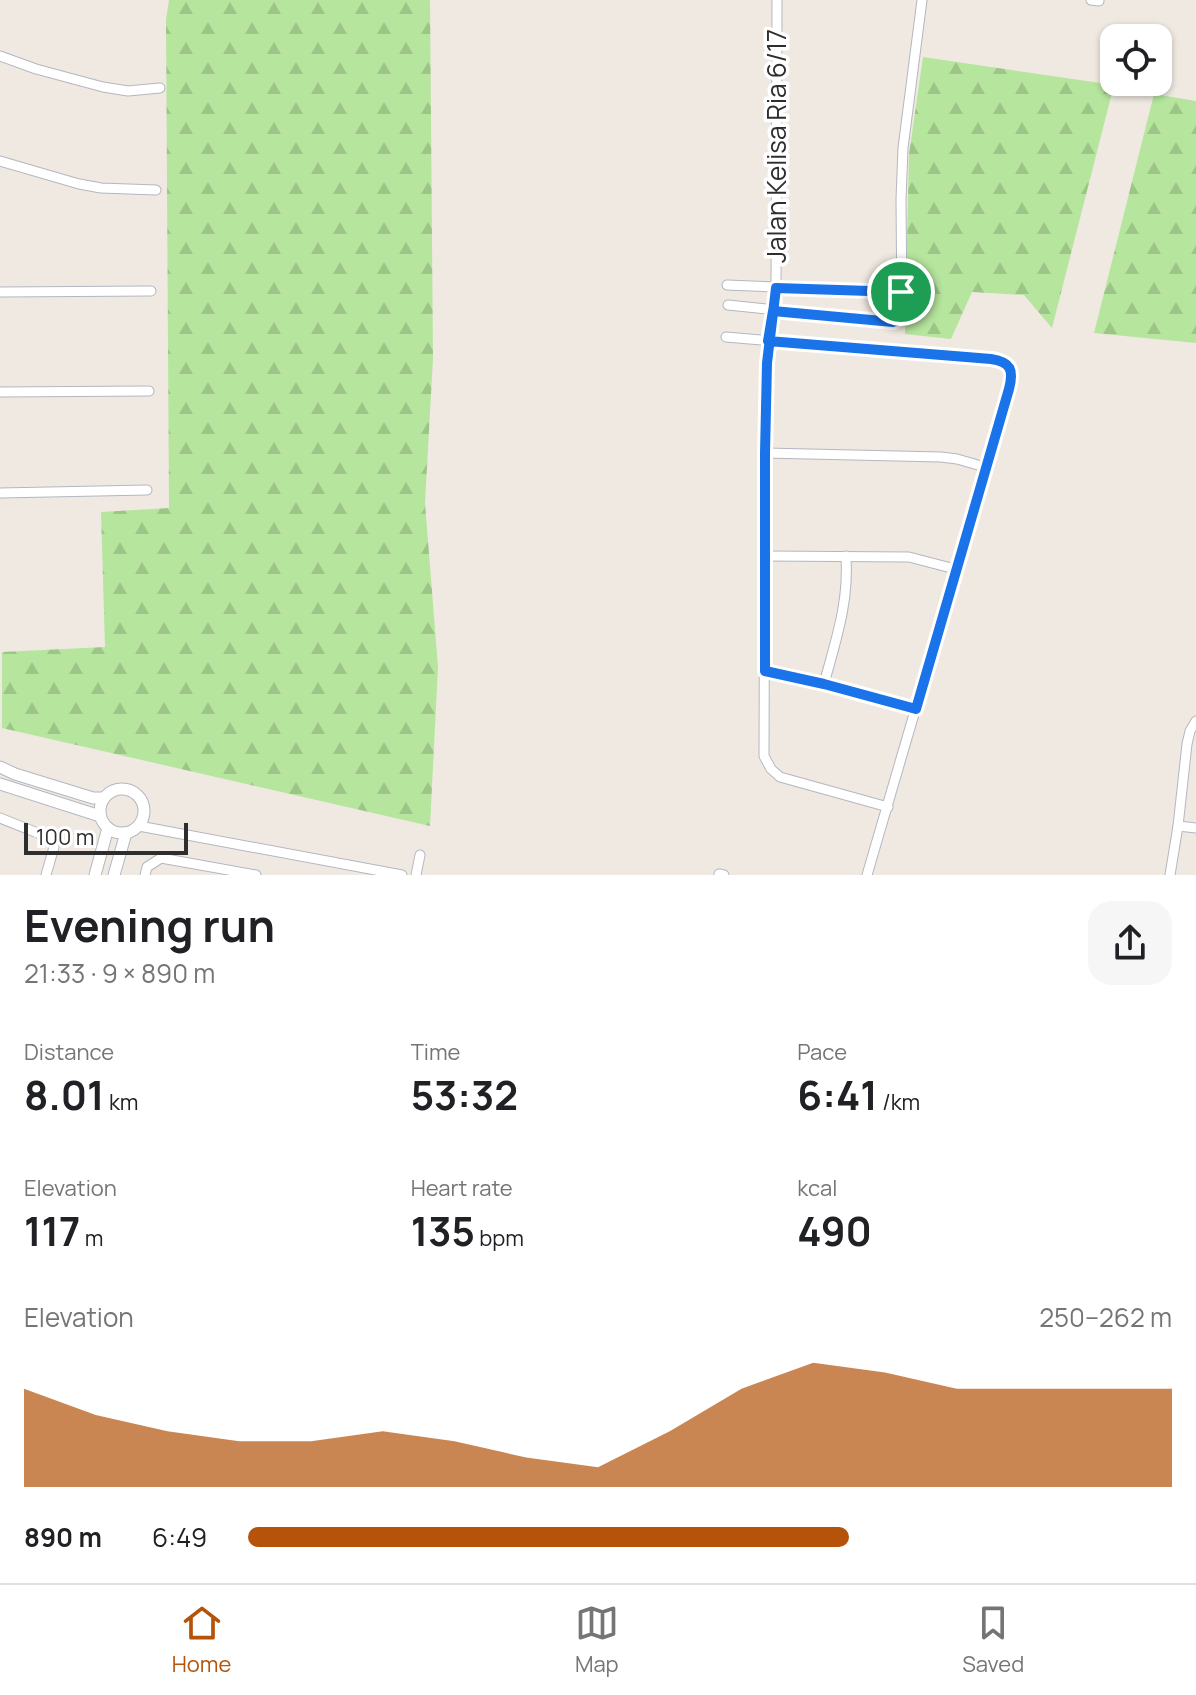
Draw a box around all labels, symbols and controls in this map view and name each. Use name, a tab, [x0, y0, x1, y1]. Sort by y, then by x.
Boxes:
map controls	[1100, 24, 1172, 96]
button: locate	[1100, 24, 1172, 96]
street label: Jalan Kelisa Ria 6/17	[758, 29, 794, 263]
pin	[867, 258, 935, 326]
icon: arrive	[879, 270, 923, 314]
scale bar	[24, 819, 188, 855]
text: 100 m	[36, 822, 94, 852]
text: Evening run	[24, 895, 275, 955]
button: share	[1088, 901, 1172, 985]
text: 21:33 · 9 × 890 m	[24, 955, 215, 991]
text: Distance	[24, 1037, 114, 1067]
text: Time	[411, 1037, 460, 1067]
text: Pace	[797, 1037, 847, 1067]
text: 8.01	[24, 1067, 104, 1122]
text: 53:32	[411, 1067, 518, 1122]
text: 6:41	[797, 1067, 878, 1122]
text: km	[104, 1087, 138, 1117]
text: /km	[878, 1087, 920, 1117]
text: Elevation	[24, 1173, 117, 1203]
text: Heart rate	[411, 1173, 513, 1203]
text: kcal	[797, 1173, 837, 1203]
text: 117	[24, 1203, 80, 1258]
text: 135	[411, 1203, 475, 1258]
text: 490	[797, 1203, 872, 1258]
text: m	[80, 1223, 103, 1253]
text: bpm	[475, 1223, 524, 1253]
text: Elevation	[24, 1299, 134, 1335]
text: 250–262 m	[1039, 1299, 1172, 1335]
text: 890 m	[24, 1519, 102, 1555]
text: 6:49	[152, 1519, 207, 1555]
tab: Home	[172, 1601, 231, 1679]
tab: Map	[575, 1601, 619, 1679]
tab: Saved	[962, 1601, 1024, 1679]

